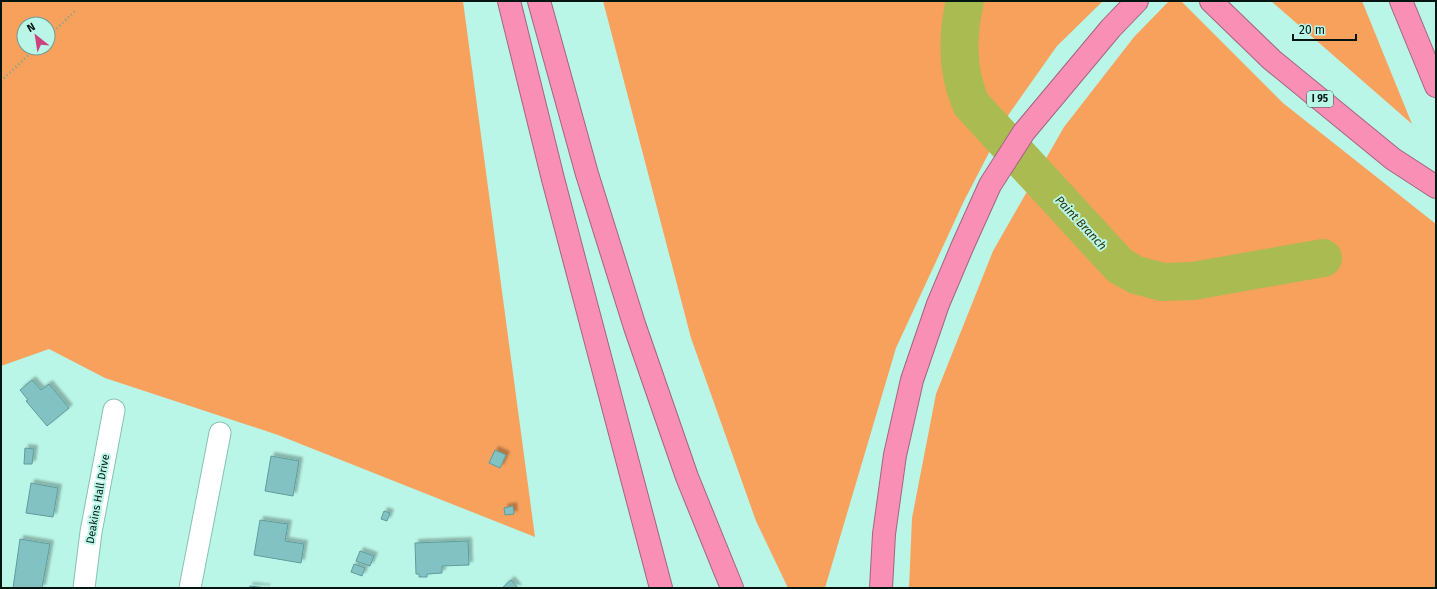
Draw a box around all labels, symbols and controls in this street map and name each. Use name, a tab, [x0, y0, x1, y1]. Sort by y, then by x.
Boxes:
north arrow	[16, 16, 56, 56]
scale bar	[1293, 16, 1356, 42]
text: N	[25, 20, 38, 35]
text: 20 m	[1299, 23, 1325, 37]
road number: I 95	[1307, 91, 1333, 107]
water label: Paint Branch	[1052, 193, 1110, 253]
street label: Deakins Hall Drive	[84, 453, 112, 545]

